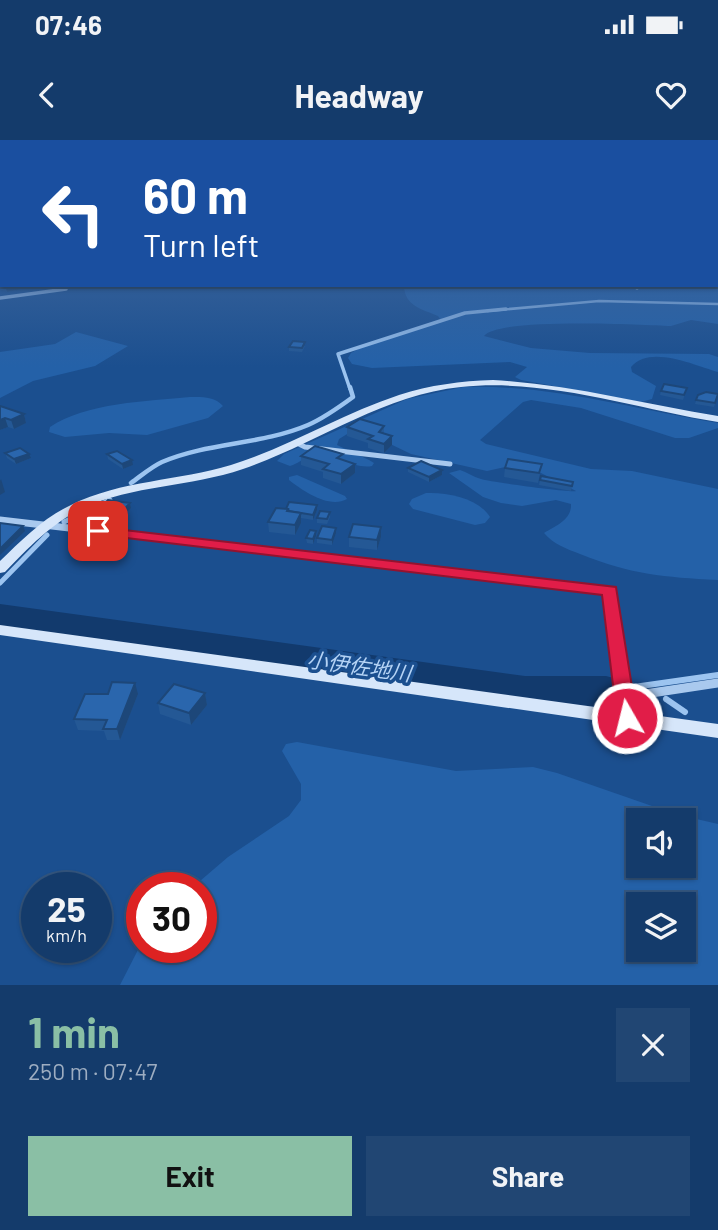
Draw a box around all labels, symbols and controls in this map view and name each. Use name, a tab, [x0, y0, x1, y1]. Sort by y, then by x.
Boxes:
text: 07:46	[35, 9, 102, 40]
icon: back	[28, 76, 66, 114]
text: Headway	[294, 76, 424, 114]
icon: heart	[652, 76, 690, 114]
text: 60 m	[143, 165, 248, 224]
icon: left	[28, 168, 119, 259]
text: Turn left	[143, 225, 260, 263]
pin	[68, 501, 128, 561]
icon: arrive	[79, 512, 117, 550]
water label: 小伊佐地川	[305, 646, 415, 685]
position arrow	[590, 681, 664, 755]
map controls	[626, 808, 696, 962]
button: sound	[626, 808, 696, 878]
speed limit sign: 30	[126, 872, 217, 963]
text: 25	[47, 887, 86, 929]
button: layers	[626, 892, 696, 962]
text: km/h	[46, 924, 87, 946]
text: 1 min	[28, 1006, 120, 1056]
button: close	[616, 1008, 690, 1082]
text: 250 m · 07:47	[28, 1057, 157, 1085]
button: Exit	[28, 1136, 352, 1216]
button: Share	[366, 1136, 690, 1216]

